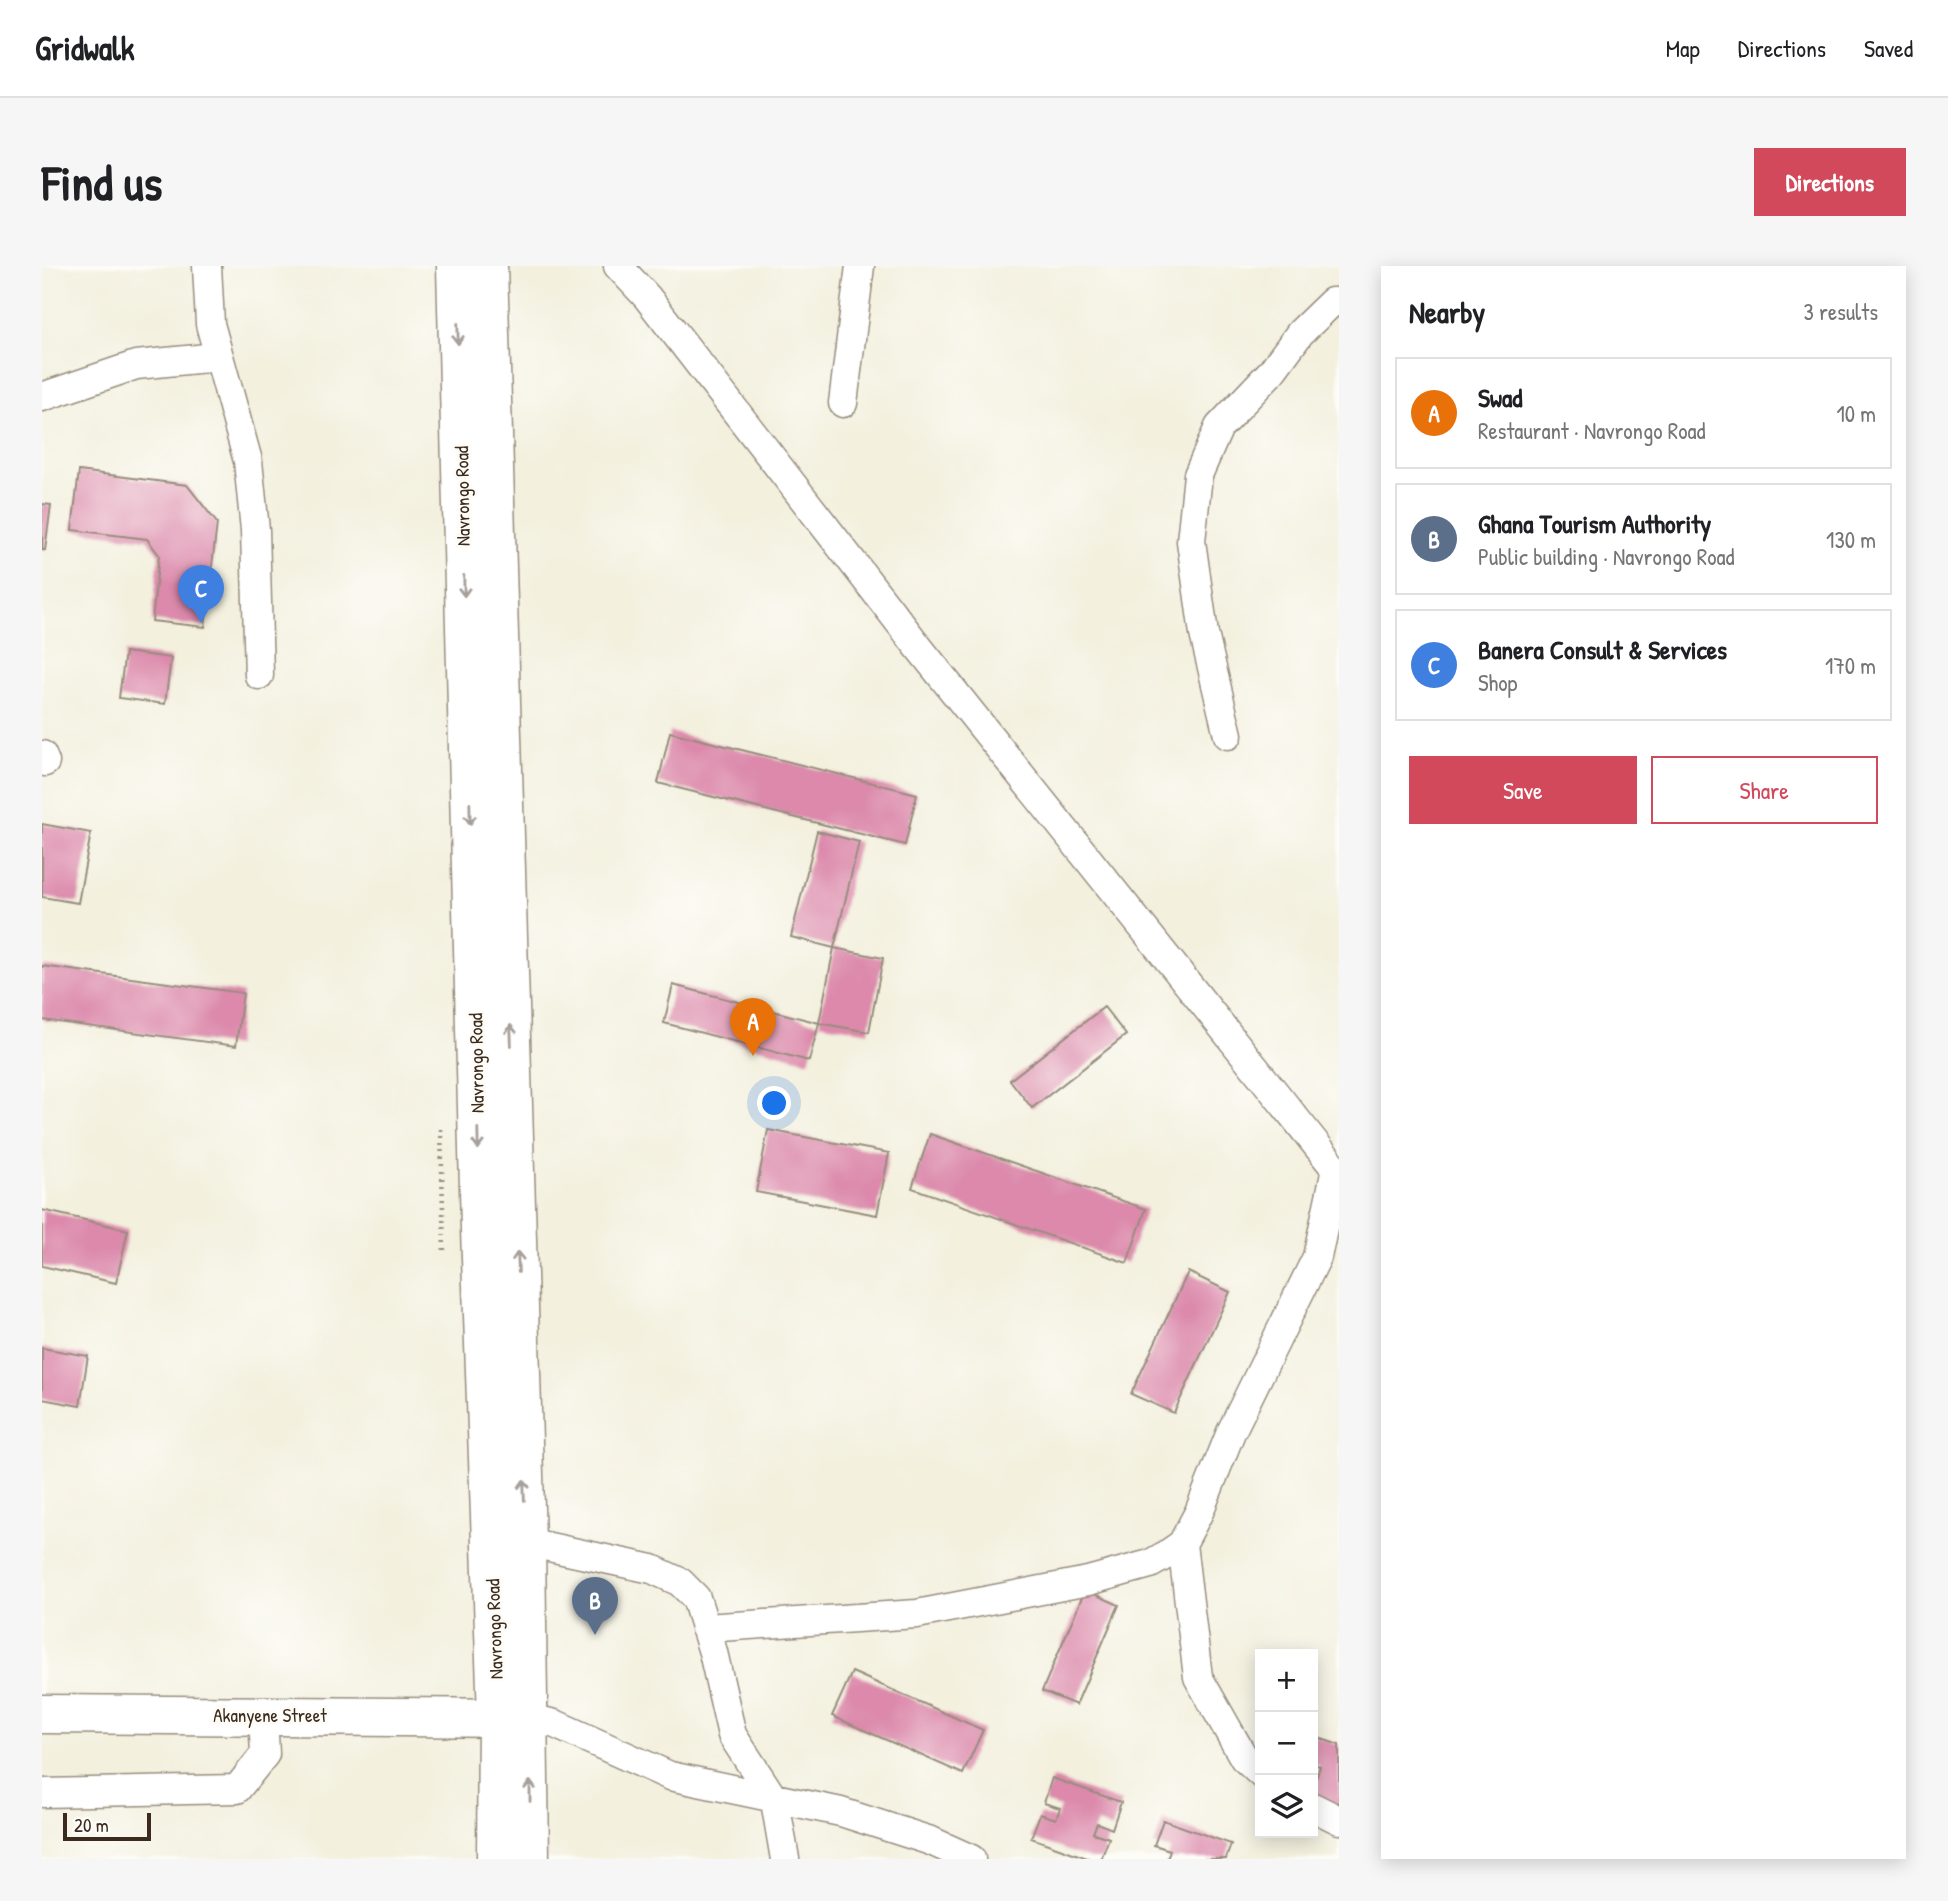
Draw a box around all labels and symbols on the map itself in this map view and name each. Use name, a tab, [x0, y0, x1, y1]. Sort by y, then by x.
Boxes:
one-way arrow	[451, 322, 464, 345]
street label: Navrongo Road	[448, 445, 476, 546]
pin: C	[178, 565, 224, 623]
one-way arrow	[457, 574, 471, 597]
one-way arrow	[463, 802, 476, 825]
pin: A	[730, 998, 776, 1056]
street label: Navrongo Road	[462, 1012, 490, 1113]
one-way arrow	[504, 1024, 518, 1047]
your location	[757, 1086, 791, 1120]
one-way arrow	[471, 1127, 485, 1150]
one-way arrow	[511, 1251, 524, 1274]
one-way arrow	[518, 1479, 531, 1502]
pin: B	[572, 1577, 618, 1635]
street label: Navrongo Road	[479, 1578, 509, 1680]
street label: Akanyene Street	[213, 1702, 327, 1728]
one-way arrow	[523, 1780, 537, 1803]
scale bar	[63, 1810, 150, 1842]

